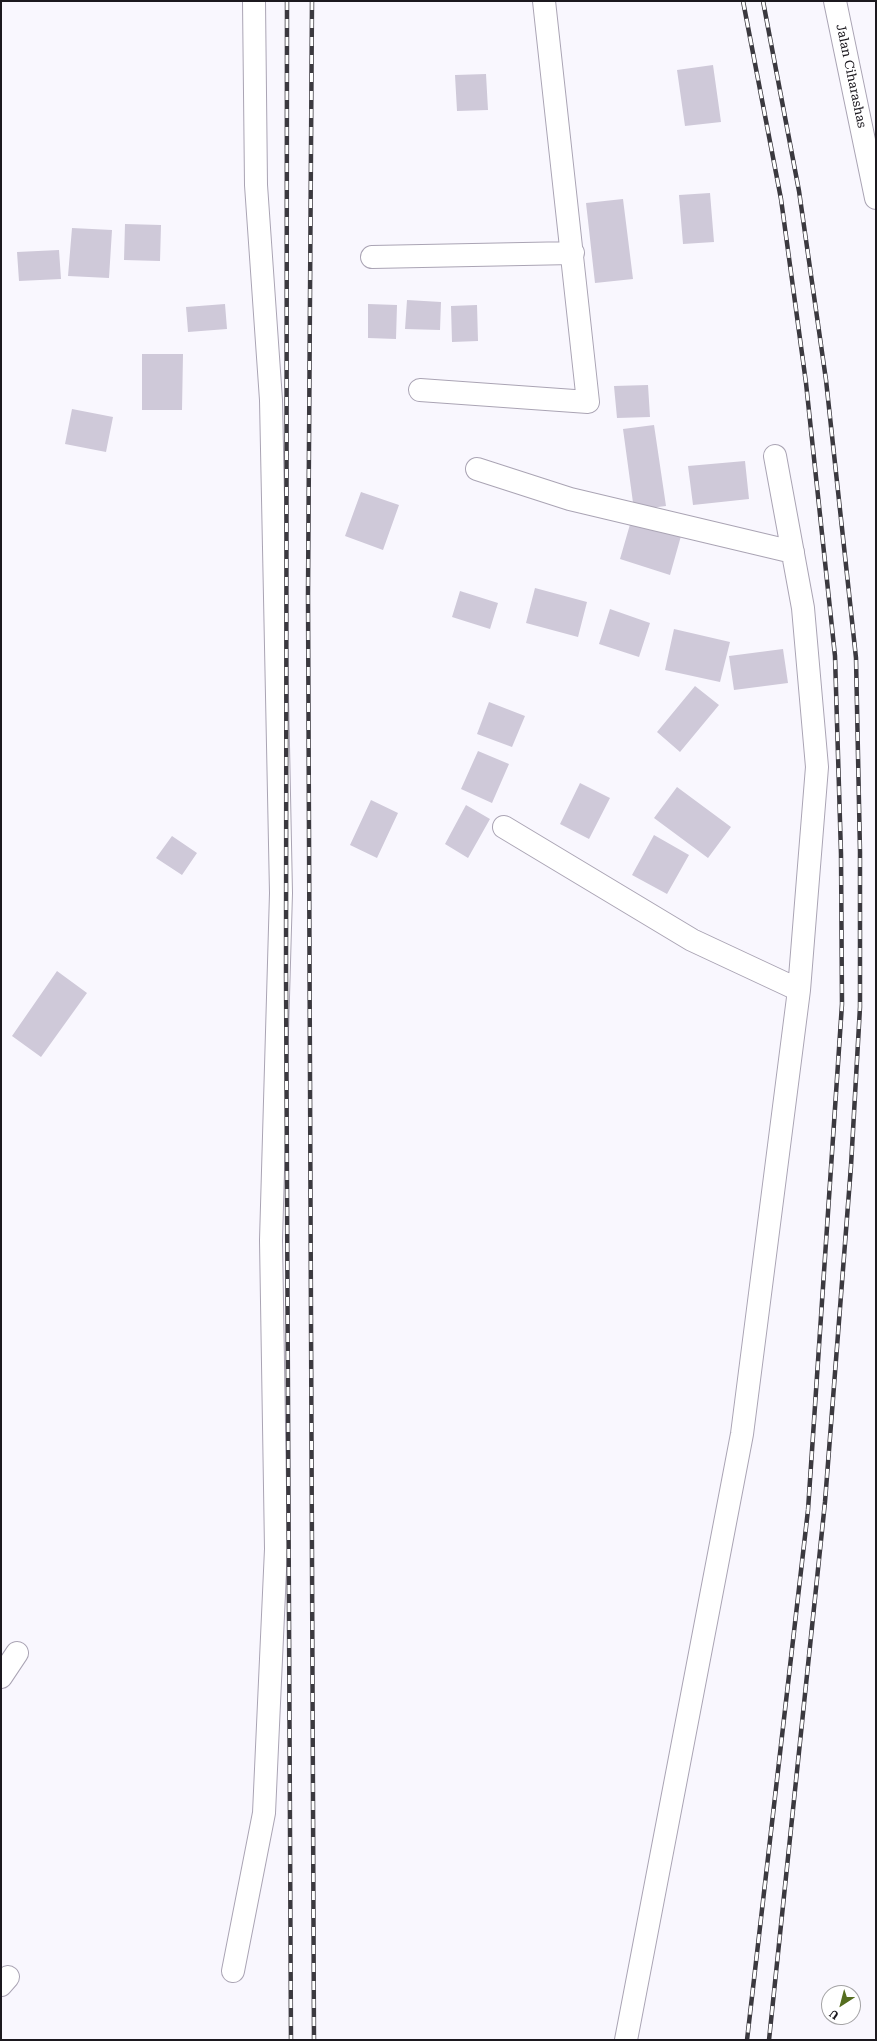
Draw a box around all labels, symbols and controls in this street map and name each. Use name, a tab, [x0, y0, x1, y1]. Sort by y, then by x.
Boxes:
street label: Jalan Ciharashas	[832, 23, 870, 129]
north arrow	[821, 1985, 861, 2025]
text: U	[827, 2007, 841, 2022]

